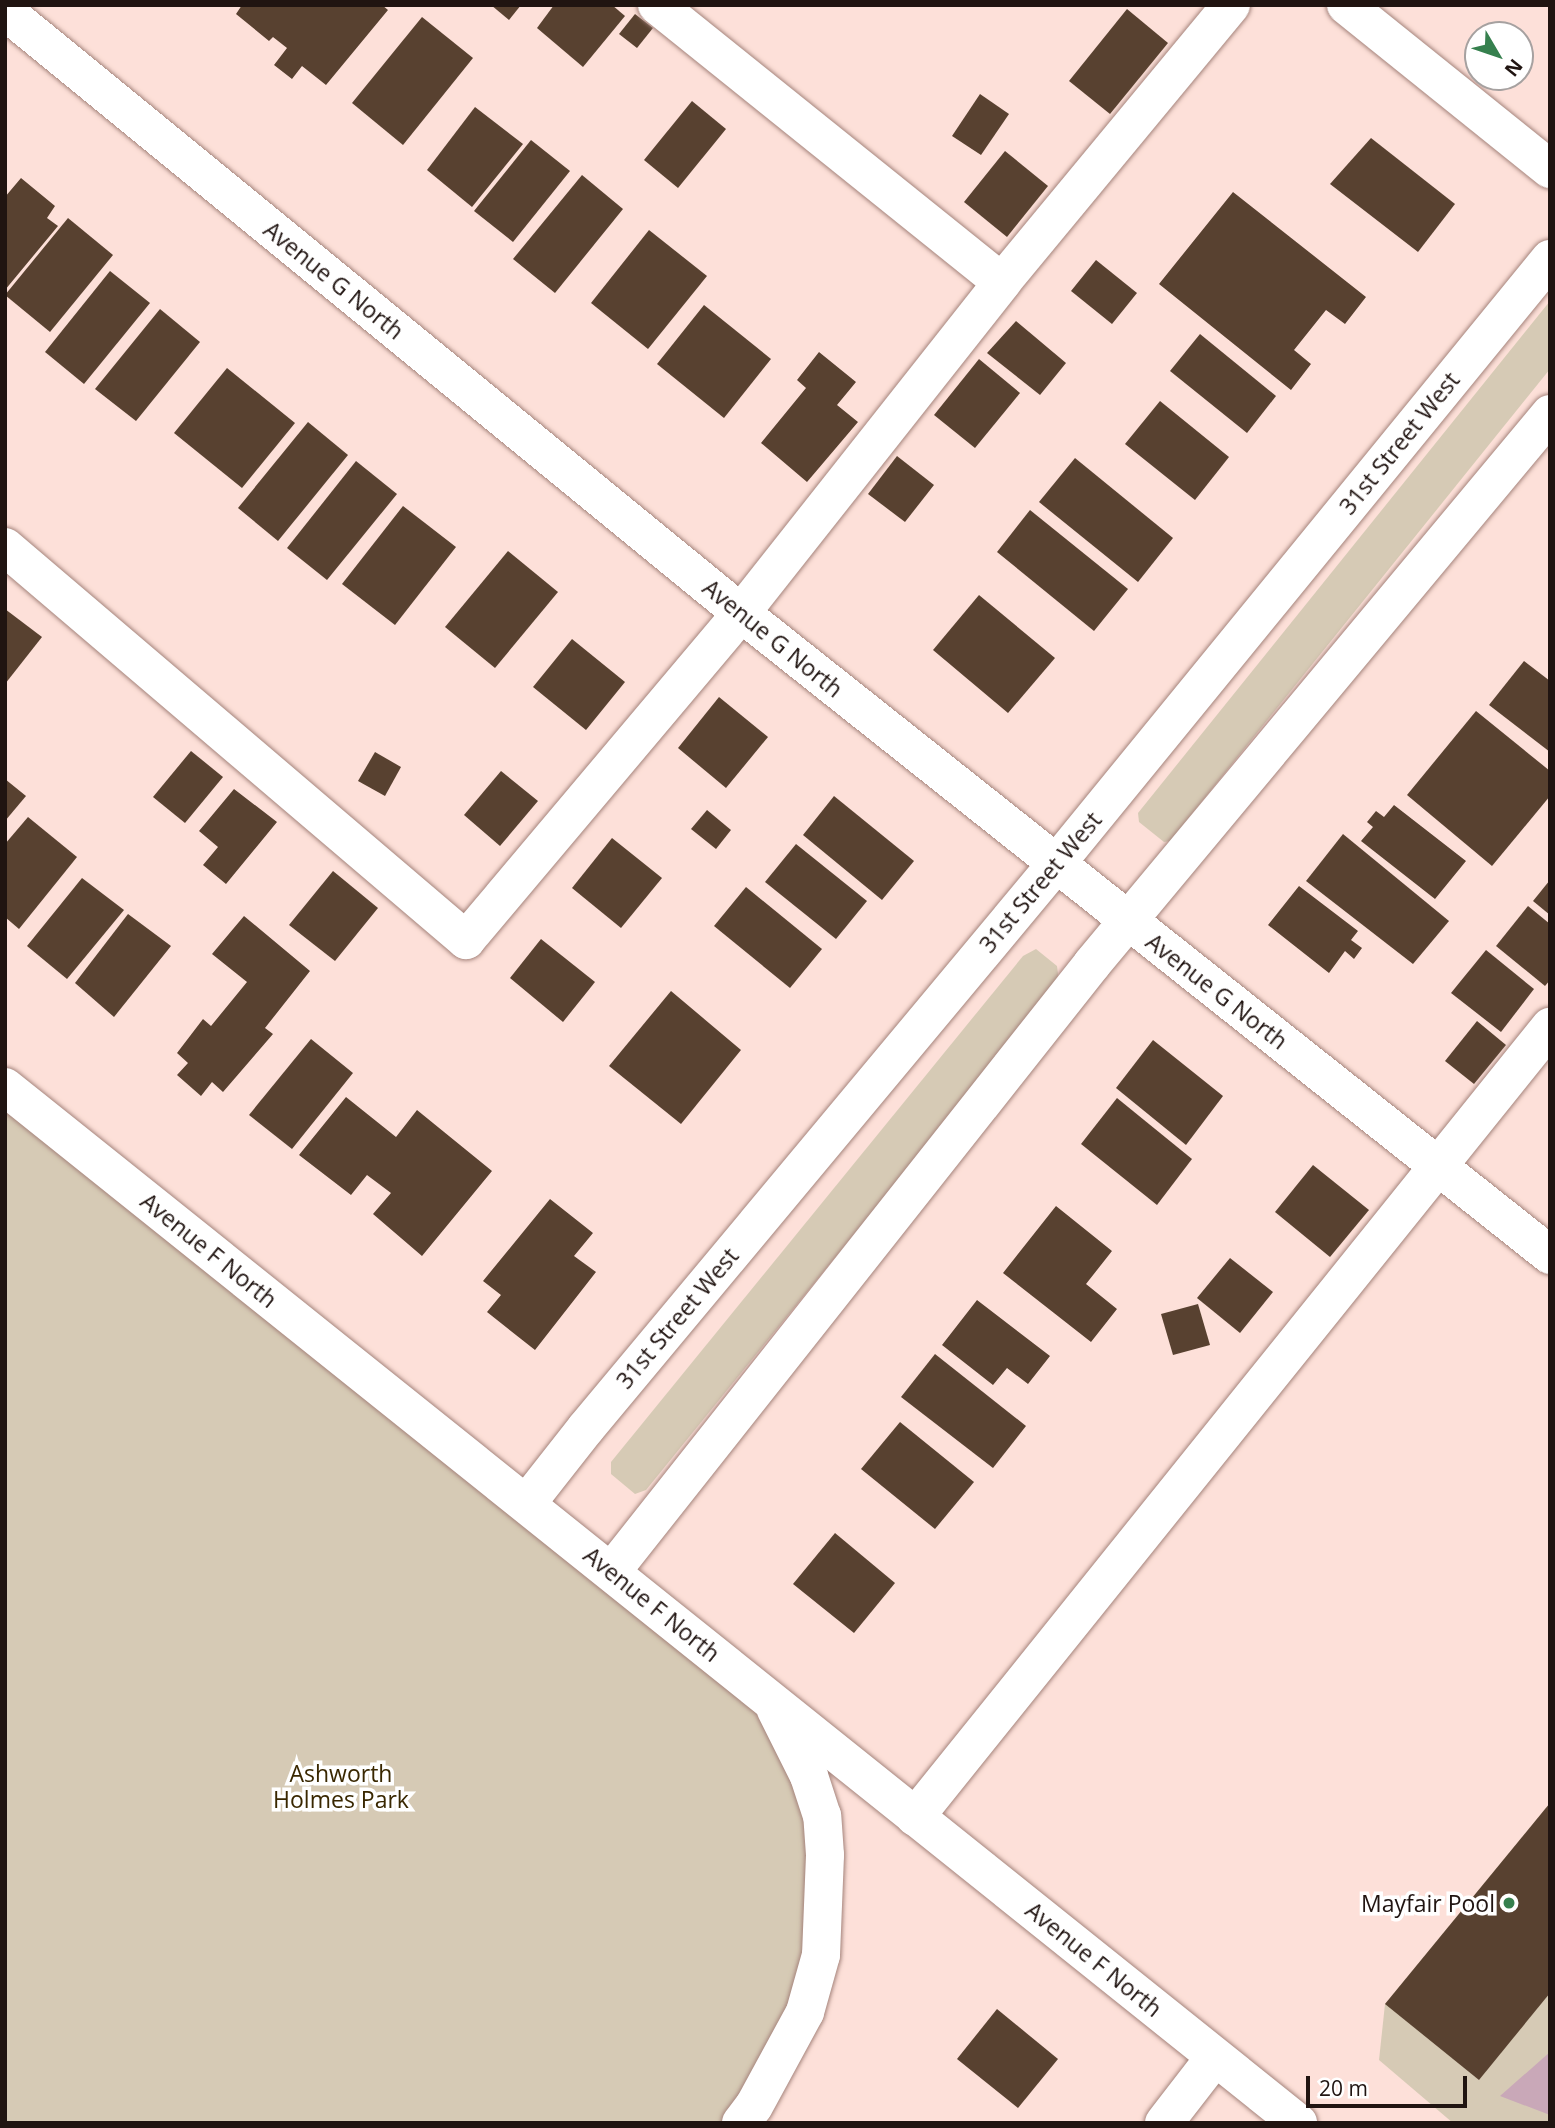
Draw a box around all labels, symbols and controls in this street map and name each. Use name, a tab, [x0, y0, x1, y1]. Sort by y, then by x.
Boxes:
north arrow	[1464, 21, 1534, 91]
text: N	[1499, 54, 1529, 82]
street label: Avenue G North	[259, 215, 409, 345]
street label: 31st Street West	[1333, 366, 1465, 520]
street label: Avenue G North	[698, 573, 848, 703]
street label: 31st Street West	[973, 806, 1107, 958]
street label: Avenue G North	[1141, 927, 1293, 1055]
street label: Avenue F North	[136, 1187, 282, 1313]
street label: 31st Street West	[610, 1242, 744, 1394]
street label: Avenue F North	[579, 1541, 725, 1667]
park label: Ashworth Holmes Park	[273, 1759, 409, 1813]
place label: Mayfair Pool	[1361, 1889, 1495, 1917]
marker: Mayfair Pool	[1501, 1895, 1517, 1911]
street label: Avenue F North	[1021, 1896, 1167, 2022]
scale bar	[1310, 2062, 1471, 2106]
text: 20 m	[1319, 2074, 1368, 2102]

